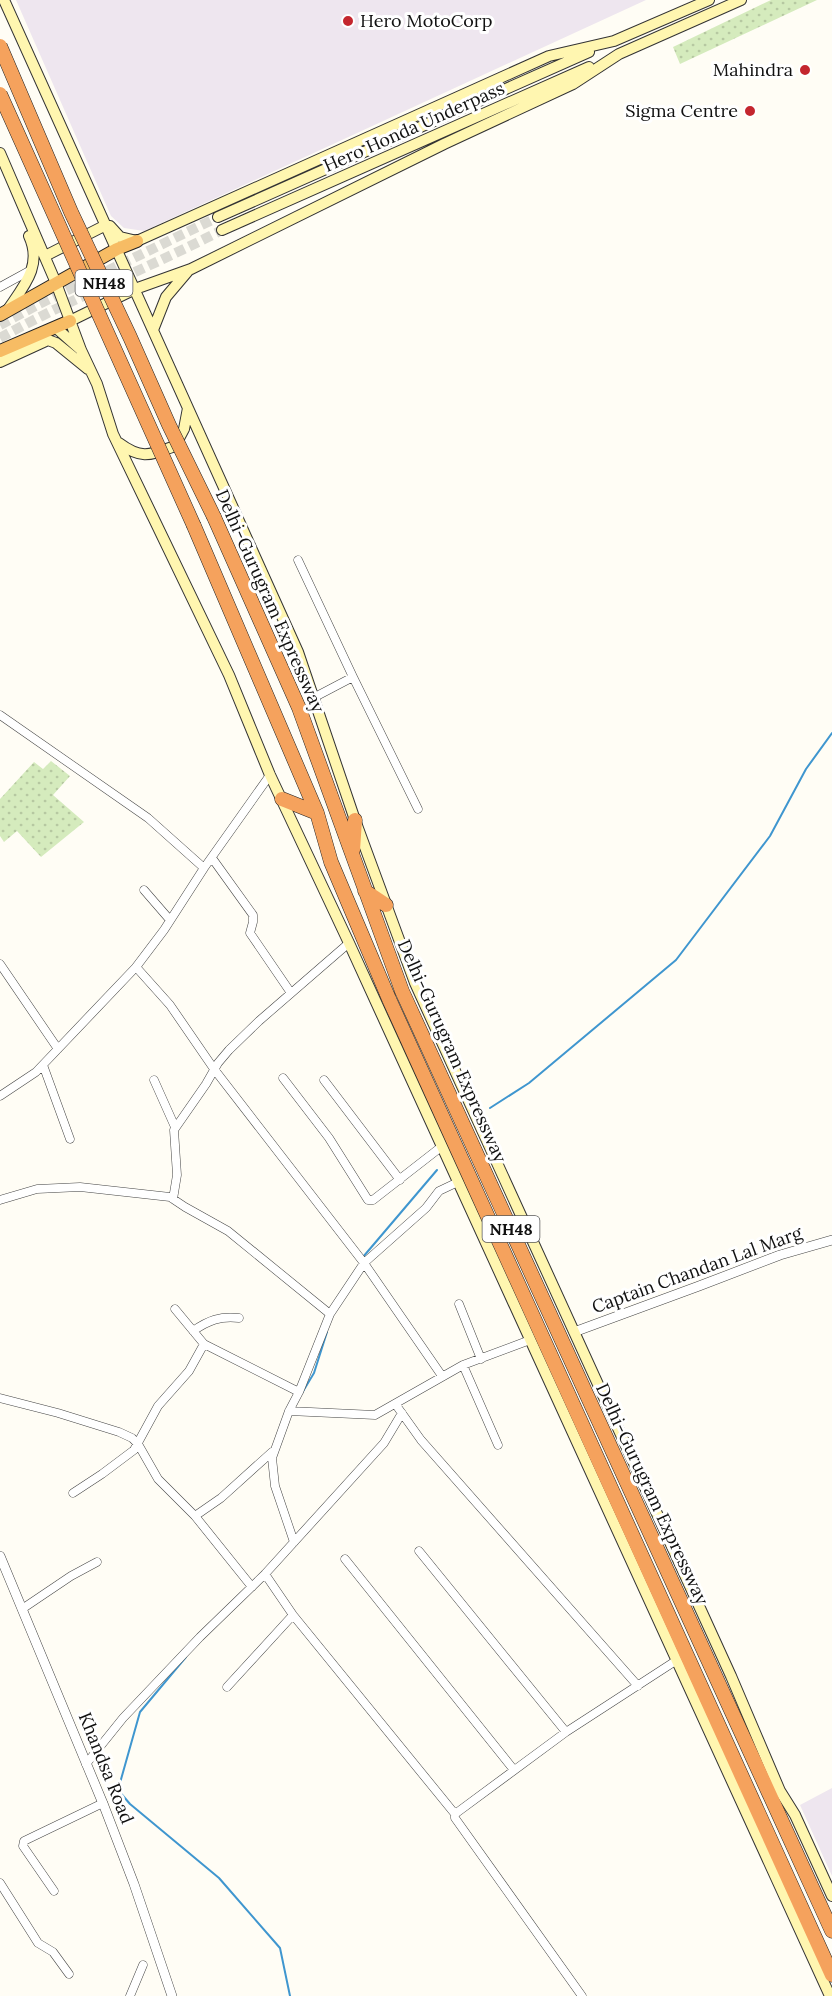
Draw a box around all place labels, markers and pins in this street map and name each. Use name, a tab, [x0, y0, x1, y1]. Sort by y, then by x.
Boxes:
place label: Hero MotoCorp	[360, 9, 492, 32]
marker: Hero MotoCorp	[341, 14, 355, 28]
place label: Mahindra	[713, 58, 793, 81]
marker: Mahindra	[798, 63, 812, 77]
place label: Sigma Centre	[625, 99, 738, 122]
marker: Sigma Centre	[743, 104, 757, 118]

